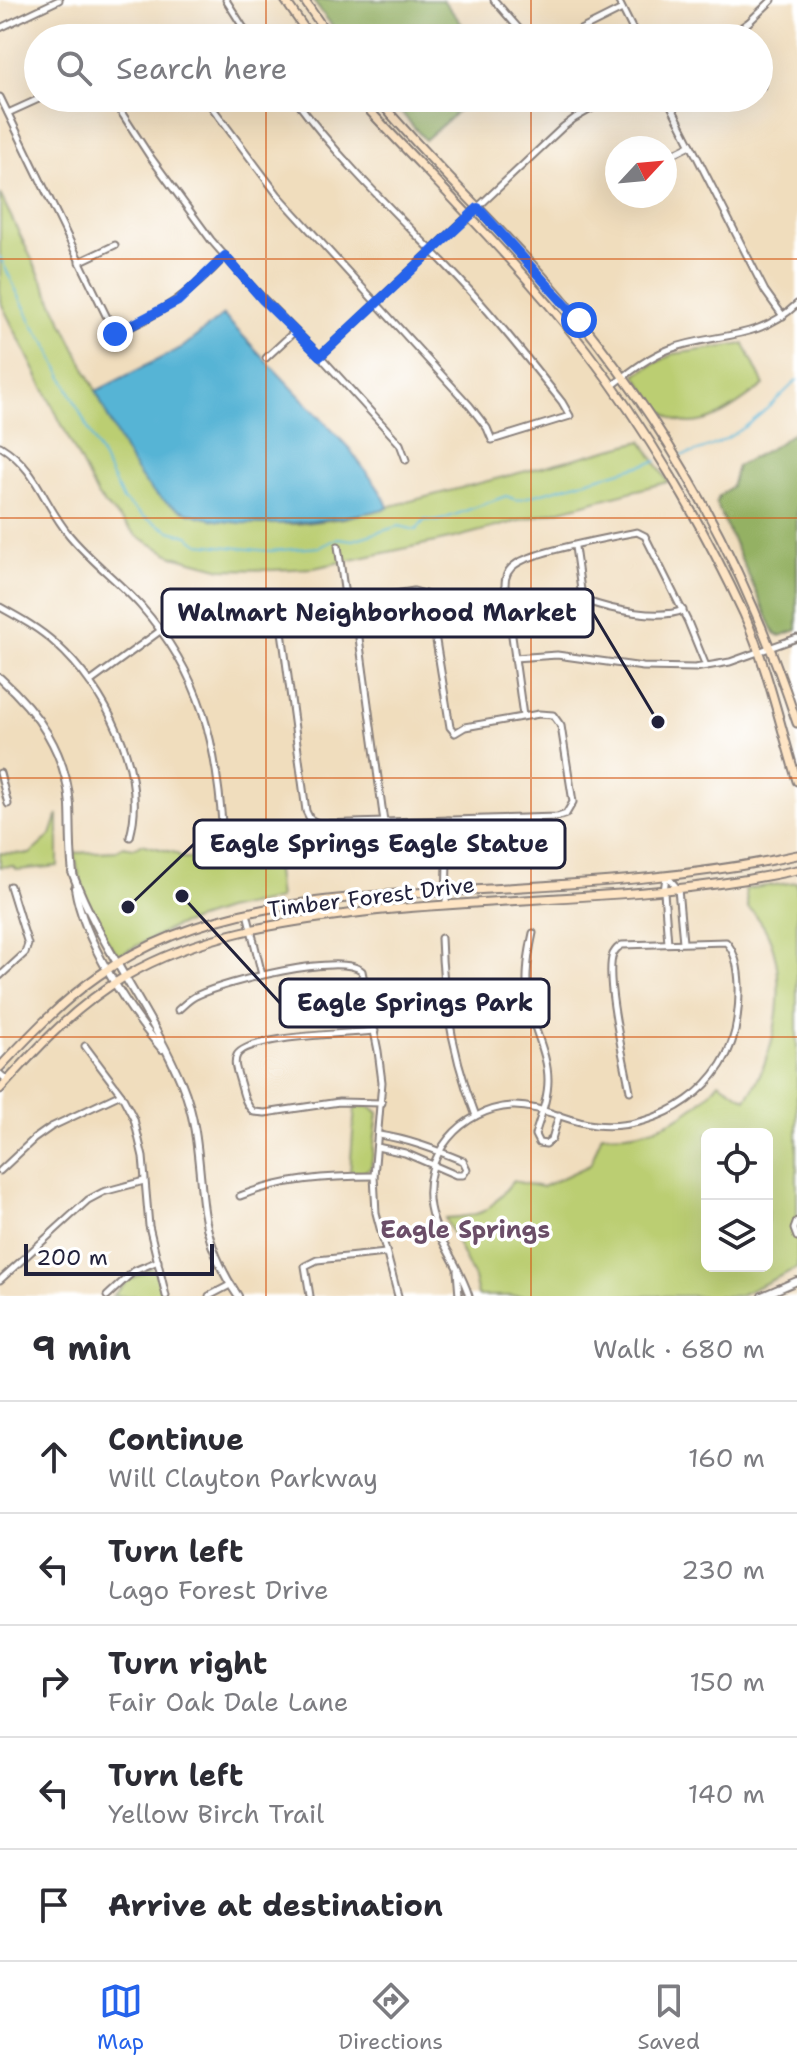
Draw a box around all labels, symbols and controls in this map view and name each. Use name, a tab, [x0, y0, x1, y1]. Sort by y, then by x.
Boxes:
search box	[24, 24, 773, 112]
icon: search	[52, 46, 96, 90]
text: Search here	[116, 48, 287, 89]
north arrow	[605, 136, 677, 208]
route start	[561, 302, 597, 338]
route end	[97, 316, 133, 352]
callout: Walmart Neighborhood Market	[162, 589, 593, 637]
text: Walmart Neighborhood Market	[177, 597, 577, 629]
callout: Eagle Springs Eagle Statue	[194, 820, 565, 868]
text: Eagle Springs Eagle Statue	[209, 828, 549, 860]
street label: Timber Forest Drive	[266, 870, 476, 924]
callout: Eagle Springs Park	[280, 979, 549, 1027]
text: Eagle Springs Park	[297, 987, 533, 1019]
map controls	[701, 1128, 773, 1272]
button: locate	[701, 1128, 773, 1200]
button: layers	[701, 1200, 773, 1272]
district label: Eagle Springs	[380, 1214, 550, 1246]
scale bar	[24, 1240, 214, 1276]
text: 200 m	[36, 1243, 108, 1272]
text: 9 min	[32, 1325, 131, 1371]
text: Walk · 680 m	[593, 1331, 765, 1366]
text: Continue	[108, 1419, 244, 1460]
icon: ahead	[32, 1435, 76, 1479]
text: 160 m	[688, 1440, 765, 1475]
text: Will Clayton Parkway	[108, 1460, 378, 1495]
text: Turn left	[108, 1531, 243, 1572]
icon: left	[32, 1547, 76, 1591]
text: 230 m	[681, 1552, 765, 1587]
text: Lago Forest Drive	[108, 1572, 329, 1607]
text: Turn right	[108, 1643, 267, 1684]
icon: right	[32, 1659, 76, 1703]
text: 150 m	[689, 1664, 765, 1699]
text: Fair Oak Dale Lane	[108, 1684, 349, 1719]
text: Turn left	[108, 1755, 243, 1796]
icon: left	[32, 1771, 76, 1815]
text: 140 m	[688, 1776, 765, 1811]
text: Yellow Birch Trail	[108, 1796, 324, 1831]
icon: arrive	[32, 1883, 76, 1927]
text: Arrive at destination	[108, 1885, 443, 1926]
tab: Map	[97, 1979, 144, 2056]
tab: Directions	[338, 1979, 443, 2056]
tab: Saved	[637, 1979, 700, 2056]

